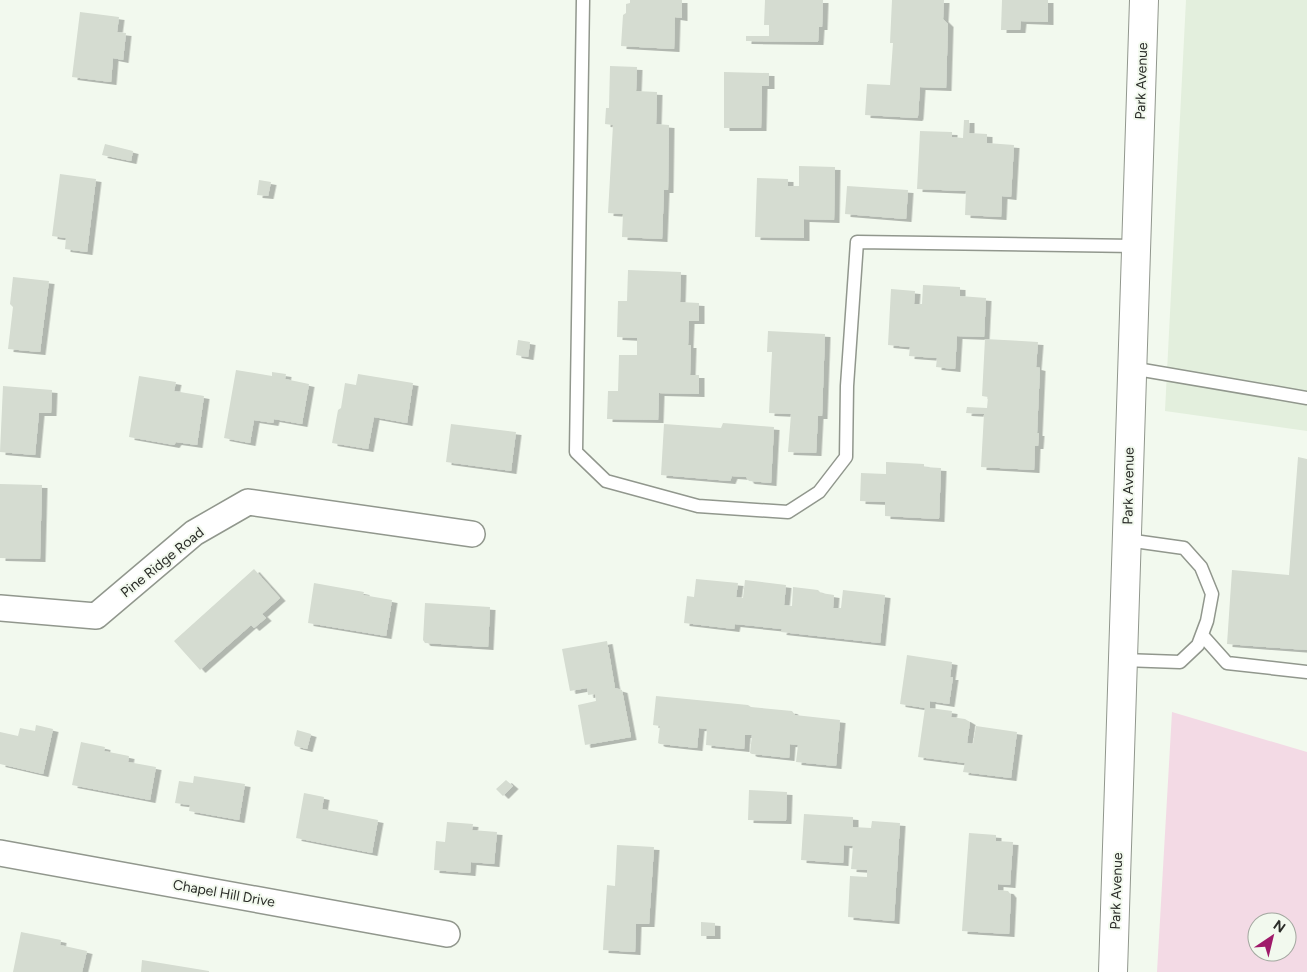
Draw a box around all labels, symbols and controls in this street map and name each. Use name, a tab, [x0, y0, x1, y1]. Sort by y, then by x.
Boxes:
street label: Park Avenue	[1132, 42, 1151, 120]
street label: Park Avenue	[1119, 447, 1138, 525]
street label: Pine Ridge Road	[117, 524, 207, 601]
street label: Park Avenue	[1107, 852, 1126, 930]
street label: Chapel Hill Drive	[172, 876, 277, 911]
north arrow	[1247, 912, 1297, 962]
text: N	[1270, 917, 1288, 937]

